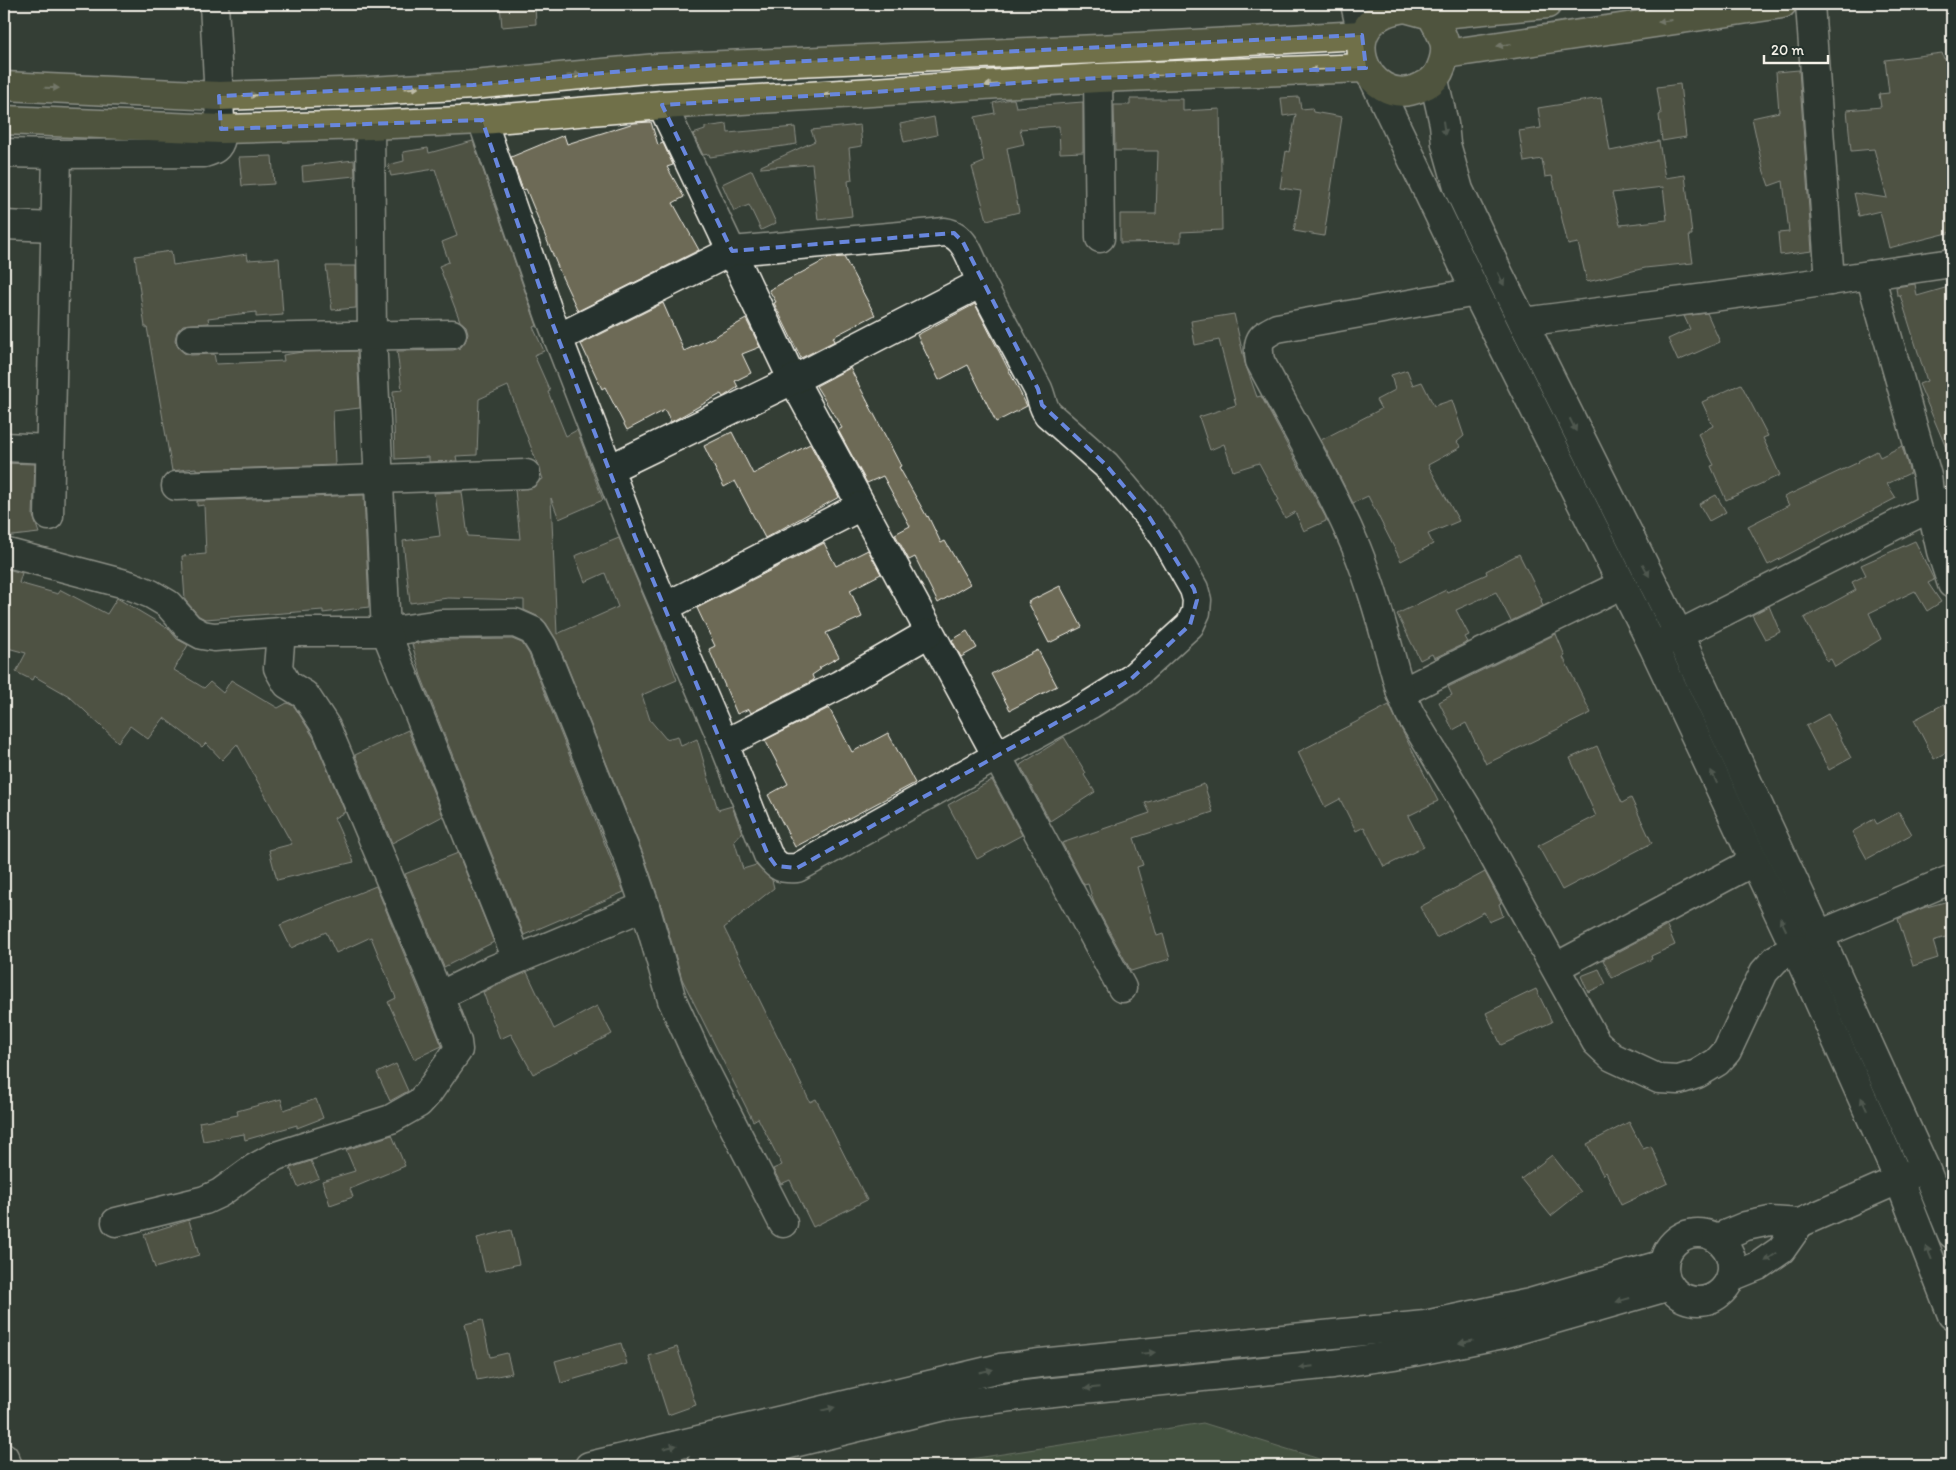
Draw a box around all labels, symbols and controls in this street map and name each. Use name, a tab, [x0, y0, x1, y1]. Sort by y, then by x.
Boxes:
one-way arrow	[1656, 18, 1672, 26]
scale bar	[1764, 32, 1827, 64]
one-way arrow	[1496, 41, 1512, 49]
text: 20 m	[1771, 41, 1805, 59]
one-way arrow	[1309, 67, 1325, 75]
one-way arrow	[566, 71, 582, 79]
one-way arrow	[1146, 73, 1162, 81]
one-way arrow	[984, 81, 1000, 89]
one-way arrow	[404, 84, 420, 92]
one-way arrow	[45, 85, 61, 93]
one-way arrow	[242, 90, 258, 98]
one-way arrow	[822, 91, 838, 99]
one-way arrow	[1441, 120, 1449, 136]
one-way arrow	[1497, 272, 1505, 286]
one-way arrow	[1569, 417, 1577, 432]
one-way arrow	[1642, 563, 1650, 577]
one-way arrow	[1709, 770, 1717, 784]
one-way arrow	[1779, 917, 1787, 931]
one-way arrow	[1860, 1096, 1869, 1111]
one-way arrow	[1924, 1246, 1932, 1260]
one-way arrow	[1764, 1252, 1778, 1262]
one-way arrow	[1616, 1296, 1631, 1304]
one-way arrow	[1458, 1338, 1474, 1346]
one-way arrow	[1140, 1349, 1156, 1357]
one-way arrow	[1298, 1363, 1314, 1371]
one-way arrow	[979, 1367, 994, 1375]
one-way arrow	[1084, 1384, 1100, 1392]
one-way arrow	[821, 1404, 836, 1412]
one-way arrow	[663, 1443, 678, 1451]

